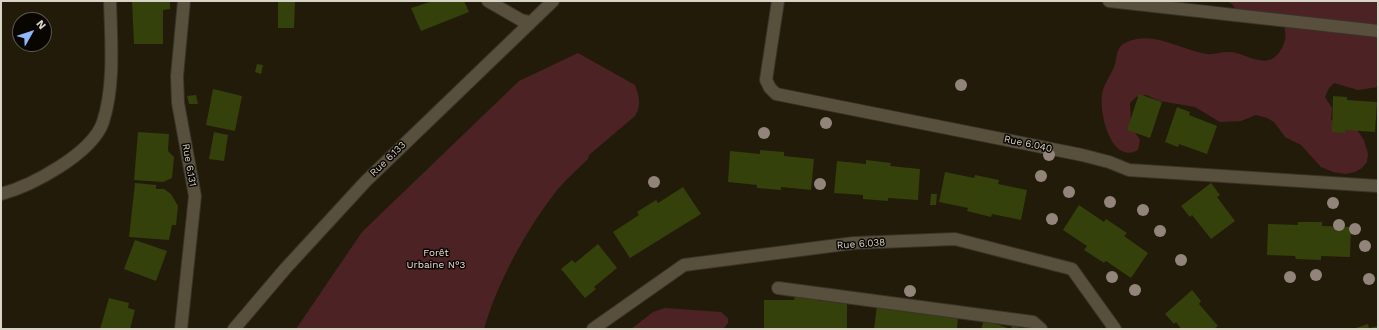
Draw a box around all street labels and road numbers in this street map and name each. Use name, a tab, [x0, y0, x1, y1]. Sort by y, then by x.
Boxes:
street label: Rue 6.040	[1003, 133, 1053, 155]
street label: Rue 6.133	[368, 139, 408, 179]
street label: Rue 6.131	[179, 143, 199, 187]
street label: Rue 6.038	[836, 236, 886, 252]

